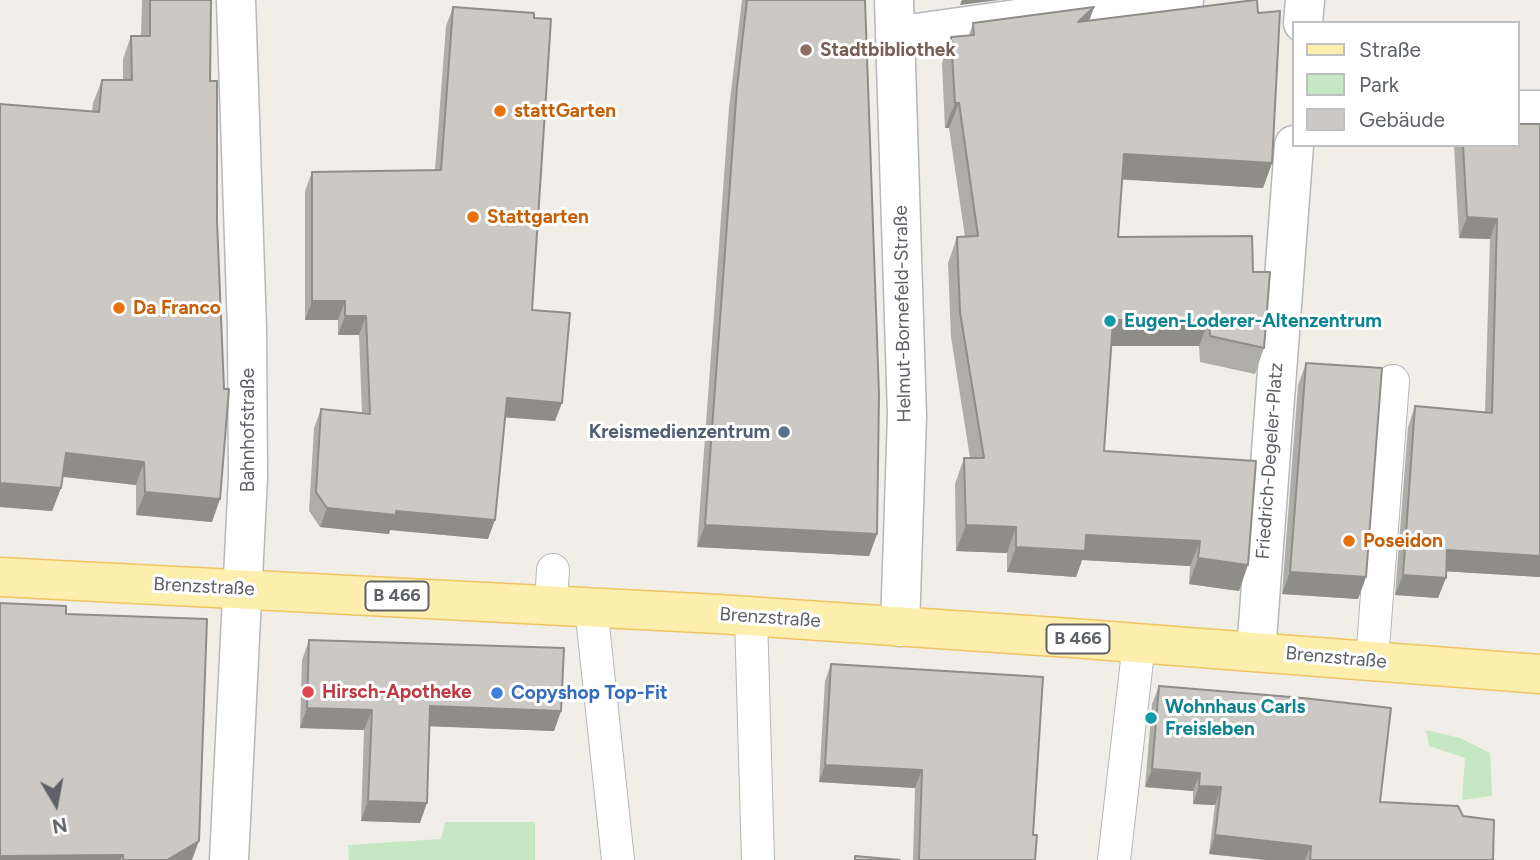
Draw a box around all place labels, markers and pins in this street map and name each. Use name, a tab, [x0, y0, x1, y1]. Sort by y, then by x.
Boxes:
place label: Stadtbibliothek	[820, 39, 956, 61]
marker: Stadtbibliothek	[798, 42, 814, 58]
place label: stattGarten	[514, 100, 616, 122]
marker: stattGarten	[492, 103, 508, 119]
place label: Stattgarten	[487, 206, 589, 228]
marker: Stattgarten	[465, 209, 481, 225]
place label: Da Franco	[133, 297, 221, 319]
marker: Da Franco	[111, 300, 127, 316]
place label: Eugen-Loderer-Altenzentrum	[1124, 310, 1382, 332]
marker: Eugen-Loderer-Altenzentrum	[1102, 313, 1118, 329]
place label: Kreismedienzentrum	[589, 421, 770, 443]
marker: Kreismedienzentrum	[776, 424, 792, 440]
place label: Poseidon	[1363, 530, 1443, 552]
marker: Poseidon	[1341, 533, 1357, 549]
place label: Hirsch-Apotheke	[322, 681, 472, 703]
place label: Copyshop Top-Fit	[511, 682, 668, 704]
marker: Hirsch-Apotheke	[300, 684, 316, 700]
marker: Copyshop Top-Fit	[489, 685, 505, 701]
place label: Wohnhaus Carls Freisleben	[1165, 696, 1305, 740]
marker: Wohnhaus Carls Freisleben	[1143, 710, 1159, 726]

